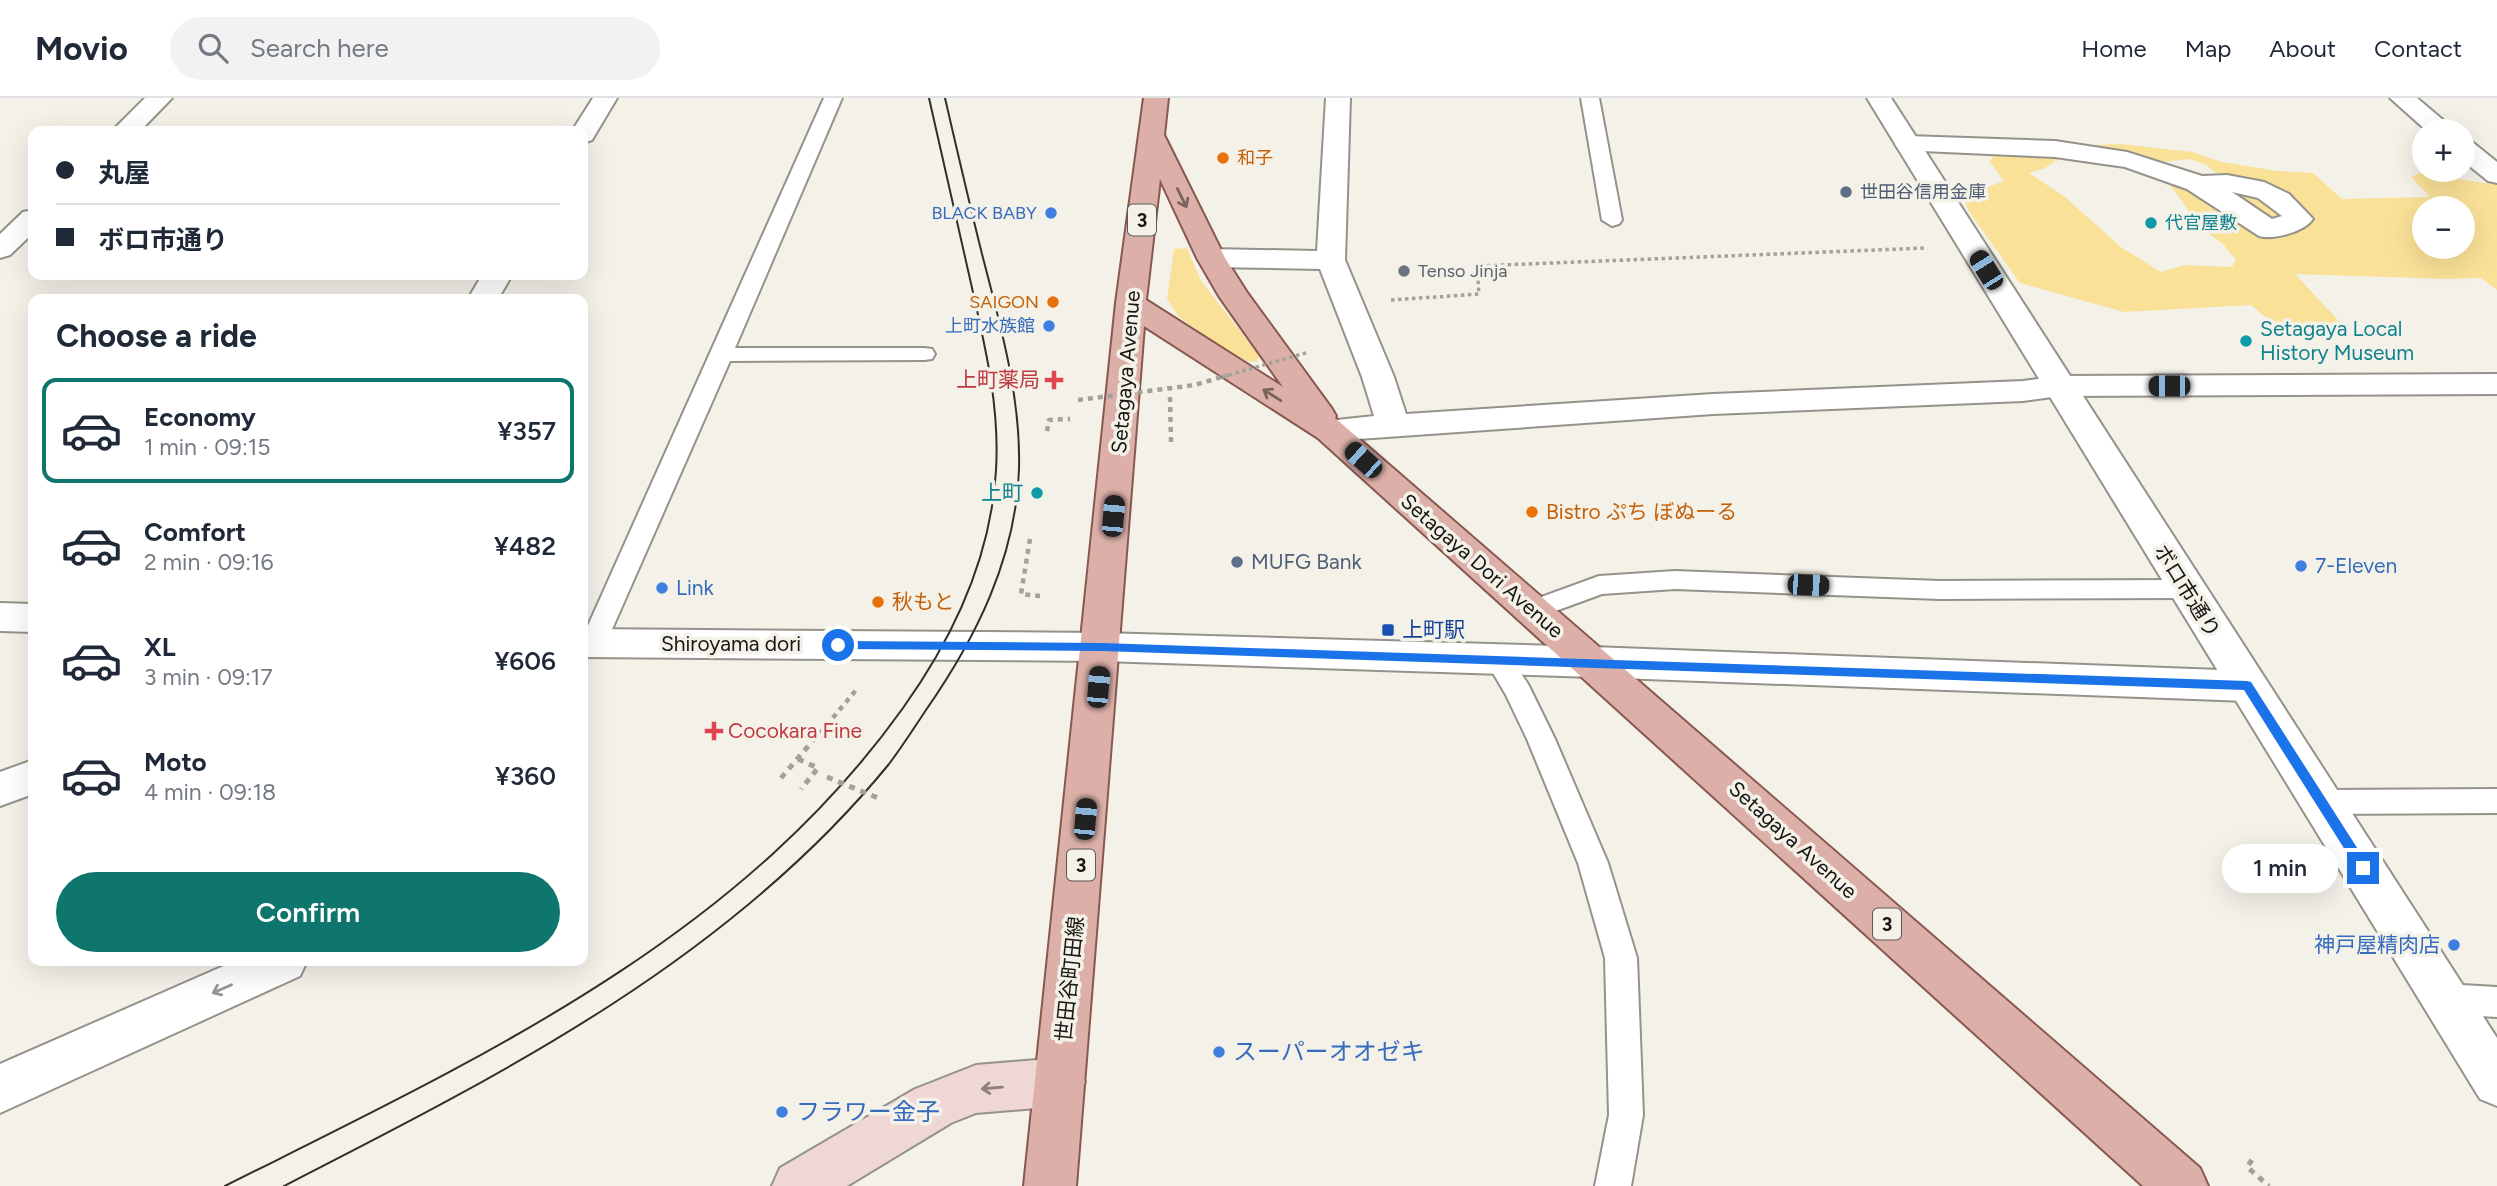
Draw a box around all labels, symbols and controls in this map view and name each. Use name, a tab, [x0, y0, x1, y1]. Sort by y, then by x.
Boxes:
search box	[170, 17, 660, 80]
text: Movio	[35, 29, 128, 68]
icon: search	[194, 29, 232, 67]
text: Search here	[250, 32, 389, 64]
text: Home	[2081, 34, 2147, 63]
text: Map	[2185, 34, 2231, 63]
text: About	[2269, 34, 2336, 63]
text: Contact	[2374, 34, 2462, 63]
map controls	[2412, 119, 2475, 259]
button: +	[2412, 119, 2475, 182]
place label: 和子	[1237, 147, 1273, 169]
marker: 和子	[1215, 150, 1231, 166]
text: 丸屋	[98, 157, 150, 189]
place label: 世田谷信用金庫	[1860, 181, 1986, 203]
marker: 世田谷信用金庫	[1838, 184, 1854, 200]
one-way arrow	[1176, 187, 1190, 208]
button: −	[2412, 196, 2475, 259]
place label: BLACK BABY	[931, 202, 1037, 224]
road number: 3	[1128, 204, 1156, 236]
marker: BLACK BABY	[1043, 205, 1059, 221]
place label: 代官屋敷	[2165, 212, 2237, 234]
marker: 代官屋敷	[2143, 215, 2159, 231]
text: ボロ市通り	[98, 224, 228, 256]
car	[1966, 247, 2007, 293]
place label: Tenso Jinja	[1418, 260, 1507, 282]
marker: Tenso Jinja	[1396, 263, 1412, 279]
street label: Setagaya Avenue	[1106, 289, 1145, 455]
place label: SAIGON	[969, 291, 1039, 313]
marker: SAIGON	[1045, 294, 1061, 310]
place label: 上町水族館	[945, 315, 1035, 337]
place label: Setagaya Local History Museum	[2260, 316, 2414, 365]
text: Choose a ride	[56, 317, 257, 355]
marker: 上町水族館	[1041, 318, 1057, 334]
marker: Setagaya Local History Museum	[2238, 333, 2254, 349]
place label: 上町薬局	[956, 367, 1040, 392]
marker: 上町薬局	[1046, 372, 1062, 388]
car	[2149, 376, 2191, 397]
one-way arrow	[1263, 387, 1282, 402]
icon: car	[60, 399, 123, 462]
text: Economy	[144, 401, 256, 433]
text: ¥357	[497, 415, 556, 447]
text: 1 min · 09:15	[144, 433, 270, 461]
car	[1341, 438, 1386, 482]
place label: 上町	[981, 480, 1023, 505]
marker: 上町	[1029, 485, 1045, 501]
street label: Setagaya Dori Avenue	[1396, 488, 1569, 643]
car	[1101, 494, 1126, 538]
place label: Bistro ぷち ぼぬーる	[1546, 499, 1737, 524]
marker: Bistro ぷち ぼぬーる	[1524, 504, 1540, 520]
icon: car	[60, 514, 123, 577]
text: Comfort	[144, 516, 246, 548]
text: ¥482	[494, 530, 556, 562]
street label: ボロ市通り	[2149, 540, 2226, 642]
text: 2 min · 09:16	[144, 548, 274, 576]
place label: MUFG Bank	[1251, 549, 1362, 574]
place label: 7-Eleven	[2315, 553, 2397, 578]
marker: MUFG Bank	[1229, 554, 1245, 570]
marker: 7-Eleven	[2293, 558, 2309, 574]
car	[1787, 574, 1830, 596]
place label: Link	[676, 575, 715, 600]
marker: Link	[654, 580, 670, 596]
place label: 秋もと	[892, 589, 955, 614]
marker: 秋もと	[870, 594, 886, 610]
place label: 上町駅	[1402, 617, 1465, 642]
marker: 上町駅	[1380, 622, 1396, 638]
icon: car	[60, 629, 123, 692]
route start	[822, 629, 854, 661]
text: XL	[144, 631, 176, 663]
street label: Shiroyama dori	[661, 631, 801, 656]
text: ¥606	[494, 645, 556, 677]
text: 3 min · 09:17	[144, 663, 273, 691]
car	[1086, 665, 1111, 709]
place label: Cocokara Fine	[728, 718, 862, 743]
marker: Cocokara Fine	[706, 723, 722, 739]
icon: car	[60, 744, 123, 807]
text: Moto	[144, 746, 207, 778]
text: ¥360	[495, 760, 556, 792]
street label: Setagaya Avenue	[1724, 776, 1862, 904]
text: 4 min · 09:18	[144, 778, 276, 806]
car	[1073, 797, 1098, 841]
callout: 1 min	[2223, 844, 2338, 892]
road number: 3	[1067, 850, 1095, 880]
route end	[2347, 852, 2379, 884]
text: 1 min	[2253, 854, 2307, 882]
button: Confirm	[56, 872, 560, 952]
road number: 3	[1873, 908, 1901, 940]
street label: 世田谷町田線	[1050, 915, 1089, 1043]
place label: 神戸屋精肉店	[2314, 932, 2440, 957]
marker: 神戸屋精肉店	[2446, 937, 2462, 953]
one-way arrow	[212, 983, 233, 996]
place label: スーパーオオゼキ	[1233, 1037, 1425, 1066]
marker: スーパーオオゼキ	[1211, 1044, 1227, 1060]
one-way arrow	[981, 1082, 1004, 1095]
place label: フラワー金子	[796, 1097, 940, 1126]
marker: フラワー金子	[774, 1104, 790, 1120]

